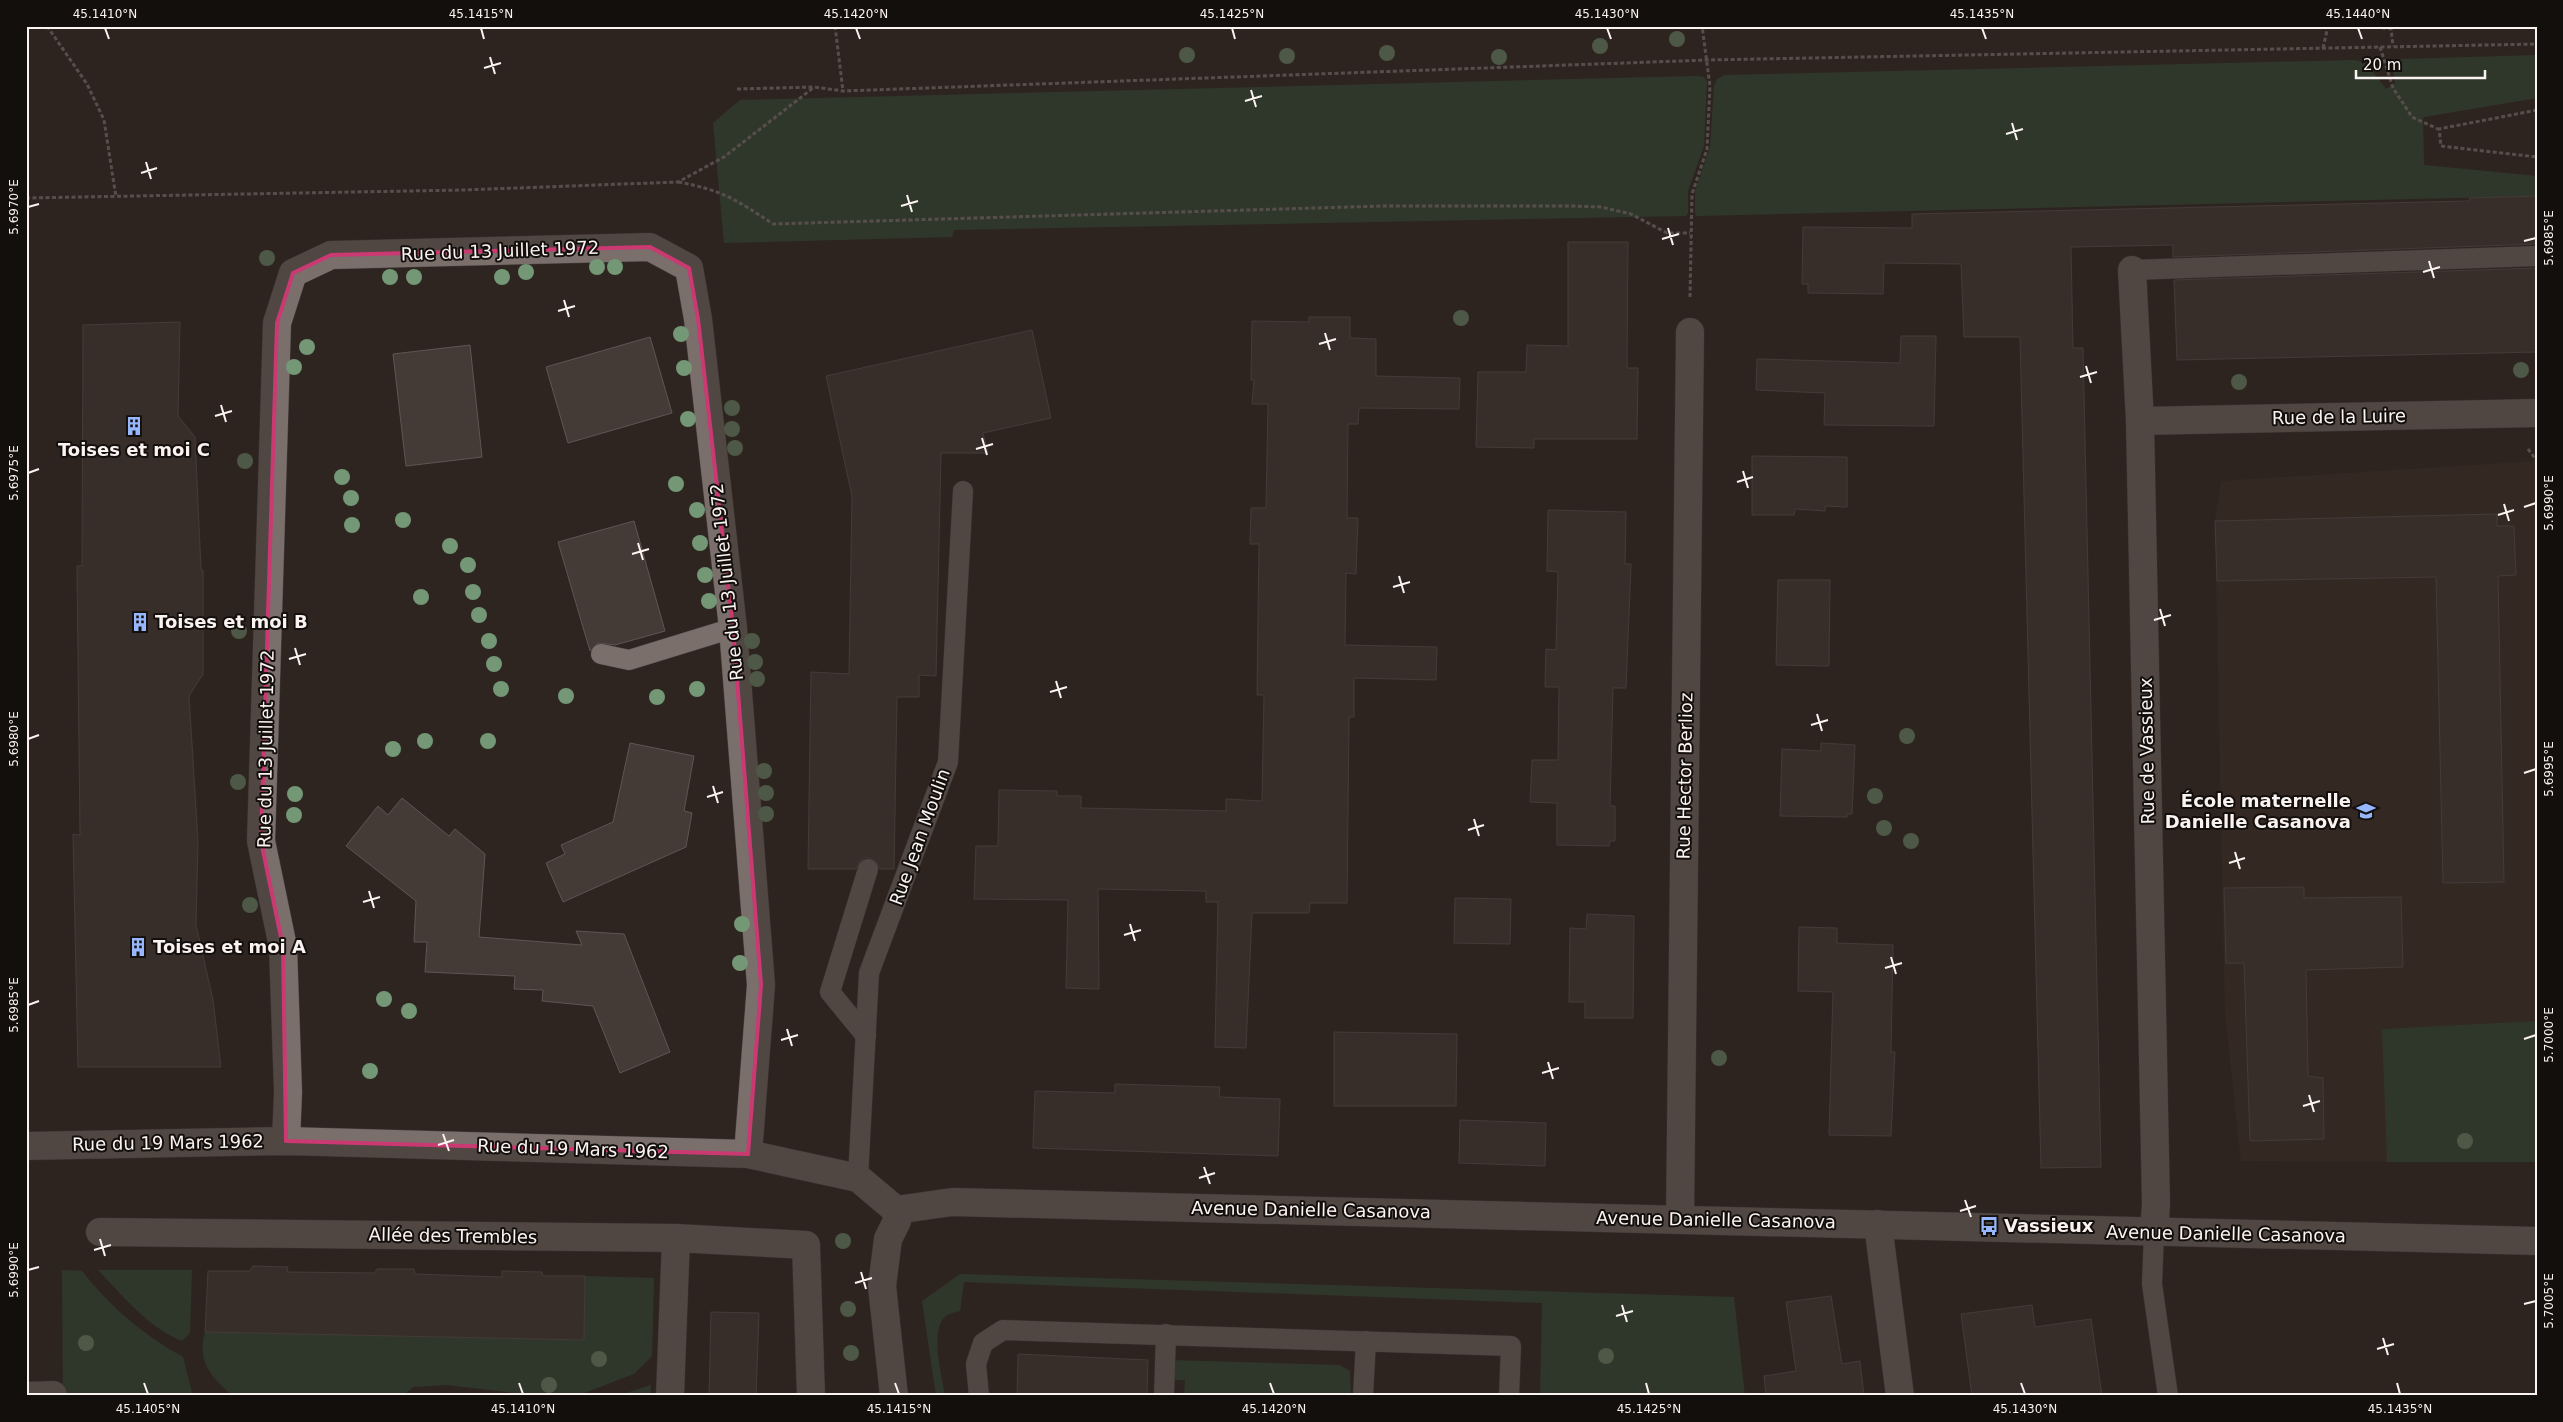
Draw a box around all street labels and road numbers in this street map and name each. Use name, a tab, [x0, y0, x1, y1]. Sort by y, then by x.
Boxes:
street label: Rue du 13 Juillet 1972	[400, 237, 600, 264]
street label: Rue de la Luire	[2272, 405, 2406, 428]
street label: Rue du 13 Juillet 1972	[706, 482, 747, 682]
street label: Rue du 13 Juillet 1972	[253, 650, 278, 848]
street label: Rue de Vassieux	[2135, 677, 2158, 825]
street label: Rue Hector Berlioz	[1673, 692, 1696, 860]
street label: Rue Jean Moulin	[885, 766, 954, 908]
street label: Rue du 19 Mars 1962	[72, 1130, 264, 1155]
street label: Rue du 19 Mars 1962	[477, 1135, 669, 1162]
street label: Avenue Danielle Casanova	[1191, 1197, 1431, 1222]
street label: Avenue Danielle Casanova	[1596, 1207, 1836, 1232]
street label: Avenue Danielle Casanova	[2106, 1221, 2346, 1246]
street label: Allée des Trembles	[369, 1224, 537, 1247]

